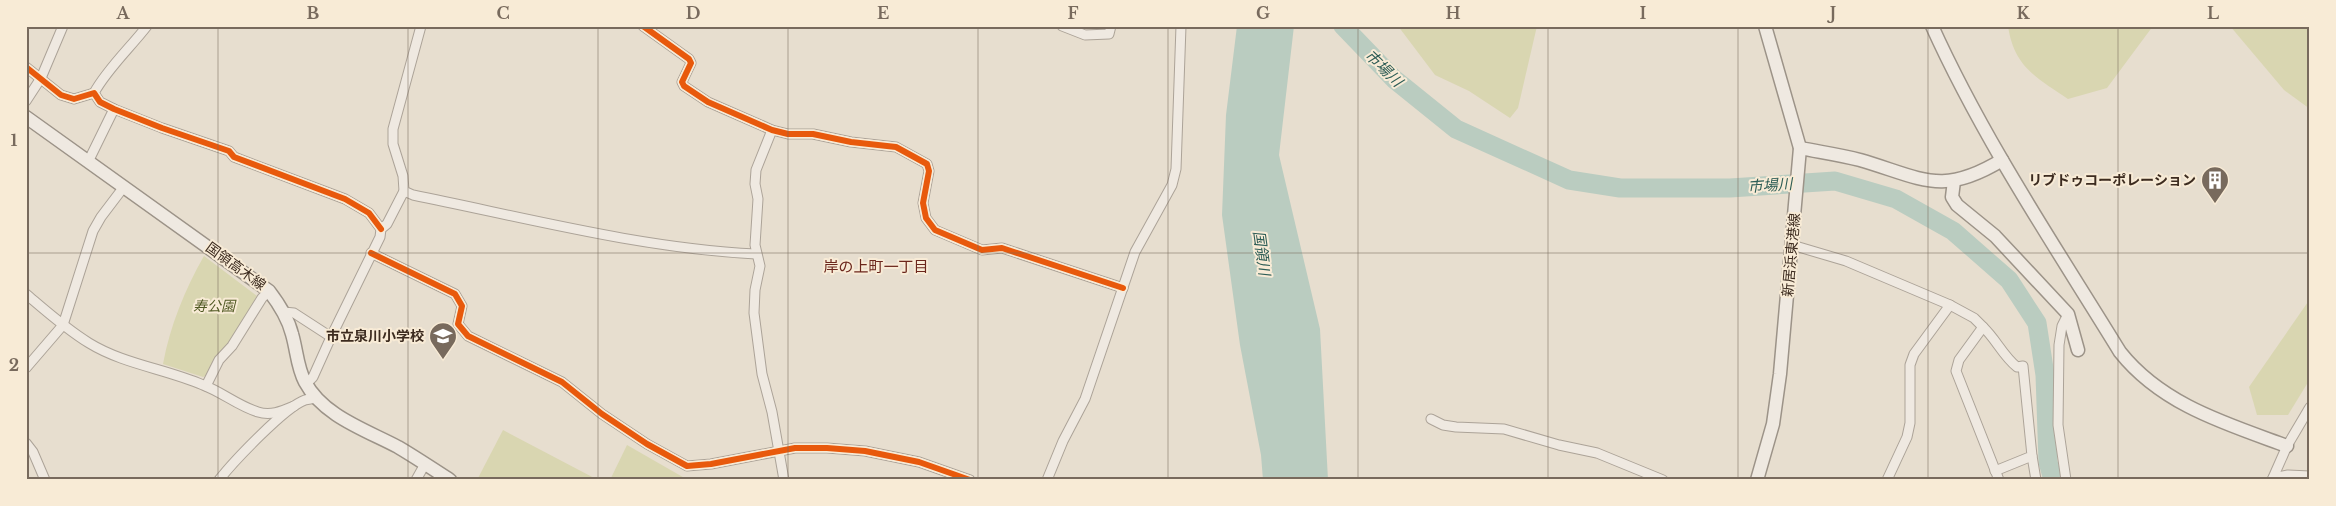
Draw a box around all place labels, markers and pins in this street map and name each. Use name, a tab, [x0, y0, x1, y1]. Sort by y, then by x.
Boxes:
building icon: リブドゥコーポレーション	[2200, 165, 2230, 204]
place label: リブドゥコーポレーション	[2028, 171, 2196, 189]
school or university icon: 市立泉川小学校	[428, 321, 458, 360]
place label: 市立泉川小学校	[326, 327, 424, 345]

